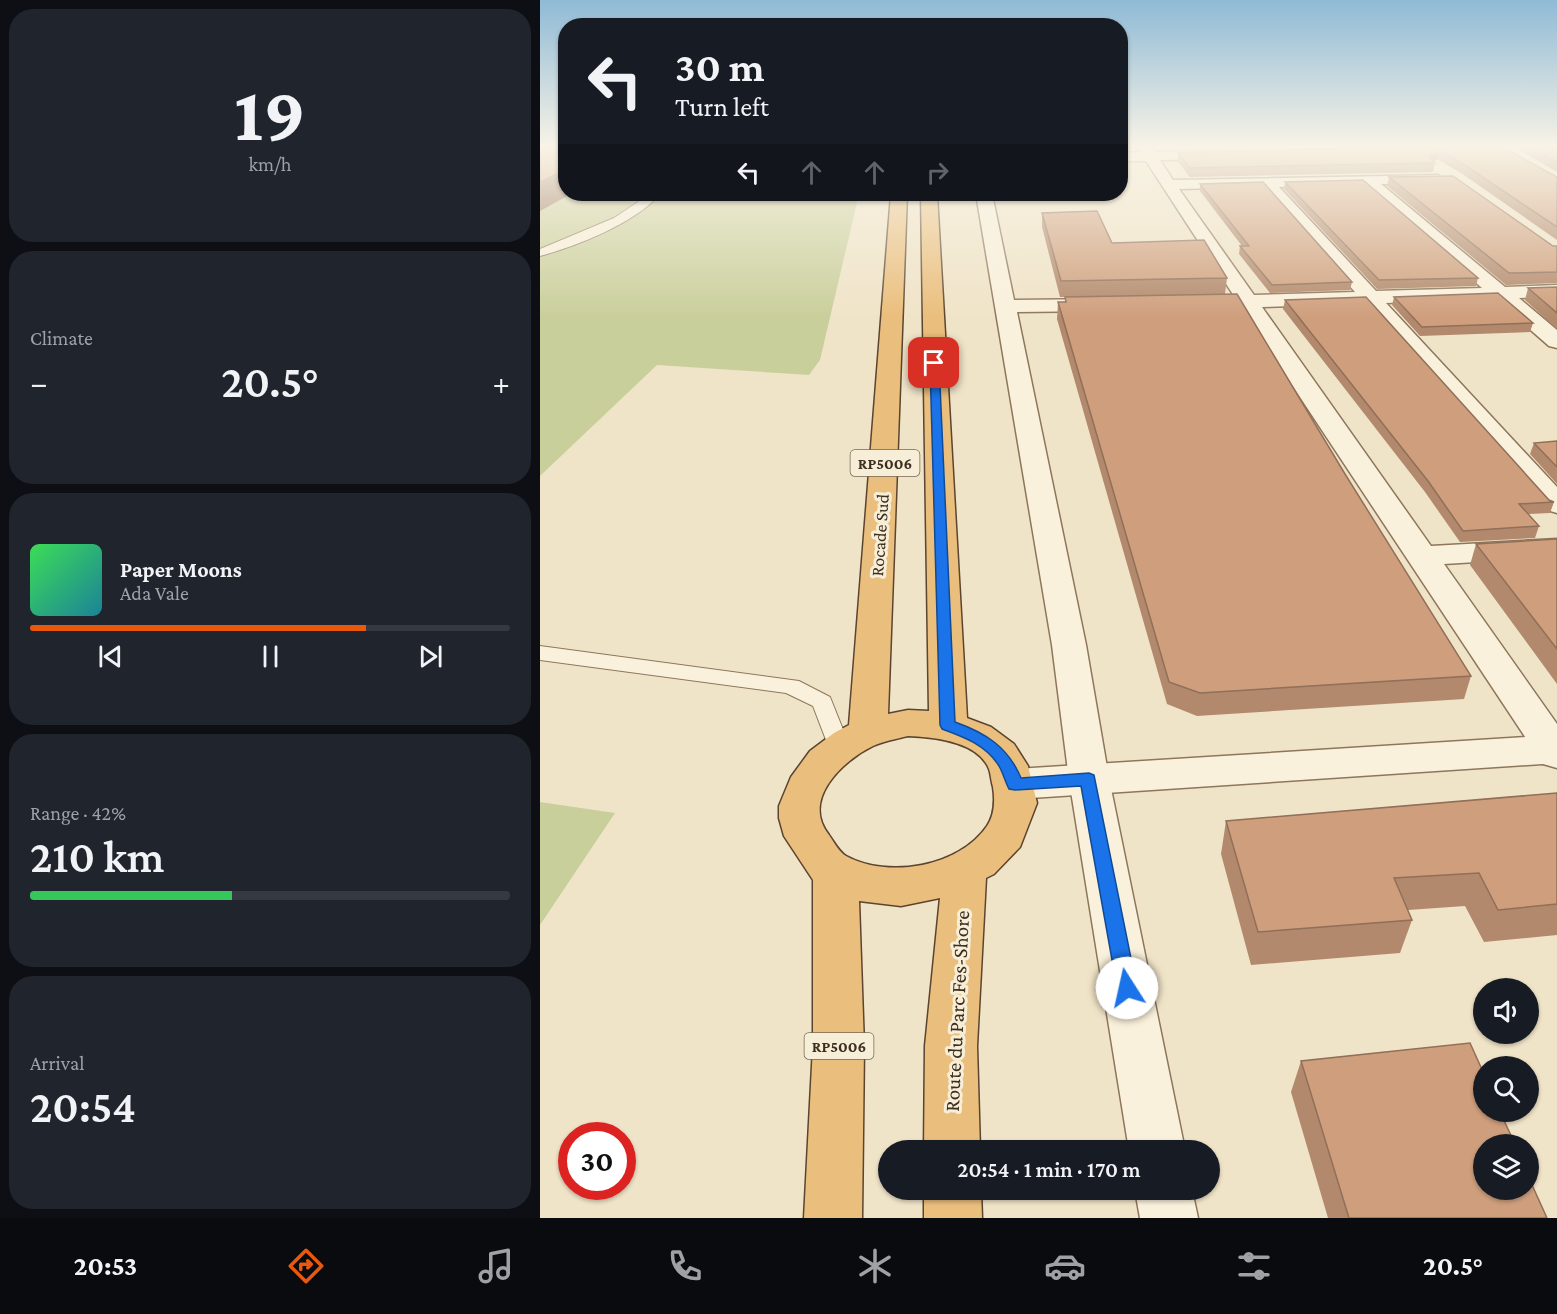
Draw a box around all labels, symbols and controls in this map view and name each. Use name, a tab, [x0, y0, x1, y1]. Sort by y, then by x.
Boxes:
icon: left	[576, 42, 654, 120]
text: 30 m	[675, 43, 765, 90]
text: 19	[234, 70, 306, 157]
text: Turn left	[675, 92, 769, 122]
text: km/h	[248, 153, 292, 175]
icon: left	[732, 156, 765, 189]
icon: ahead	[795, 156, 828, 189]
icon: ahead	[858, 156, 891, 189]
icon: right	[921, 156, 954, 189]
text: Climate	[30, 327, 93, 349]
pin	[908, 337, 959, 388]
icon: arrive	[917, 346, 950, 379]
text: 20.5°	[221, 357, 319, 407]
text: −	[30, 364, 47, 401]
text: +	[493, 364, 510, 401]
road number: RP5006	[850, 450, 920, 476]
street label: Rocade Sud	[867, 493, 893, 577]
text: Paper Moons	[120, 557, 242, 582]
text: Ada Vale	[120, 582, 189, 604]
icon: previous	[94, 640, 127, 673]
icon: pause	[254, 640, 287, 673]
icon: next	[414, 640, 447, 673]
text: Range · 42%	[30, 802, 126, 824]
text: 210 km	[30, 832, 164, 882]
street label: Route du Parc Fes-Shore	[940, 910, 974, 1112]
position arrow	[1095, 956, 1159, 1020]
map controls	[1473, 978, 1539, 1200]
button: sound	[1473, 978, 1539, 1044]
road number: RP5006	[804, 1033, 874, 1059]
text: Arrival	[30, 1052, 84, 1074]
button: search	[1473, 1056, 1539, 1122]
text: 20:54	[30, 1082, 136, 1132]
speed limit sign: 30	[558, 1122, 636, 1200]
button: layers	[1473, 1134, 1539, 1200]
text: 20:54 · 1 min · 170 m	[958, 1157, 1140, 1182]
icon: directions	[285, 1245, 327, 1287]
icon: music	[475, 1245, 517, 1287]
icon: phone	[664, 1245, 706, 1287]
icon: climate	[854, 1245, 896, 1287]
icon: car	[1044, 1245, 1086, 1287]
icon: filters	[1233, 1245, 1275, 1287]
text: 20:53	[74, 1251, 137, 1281]
text: 20.5°	[1423, 1251, 1483, 1281]

